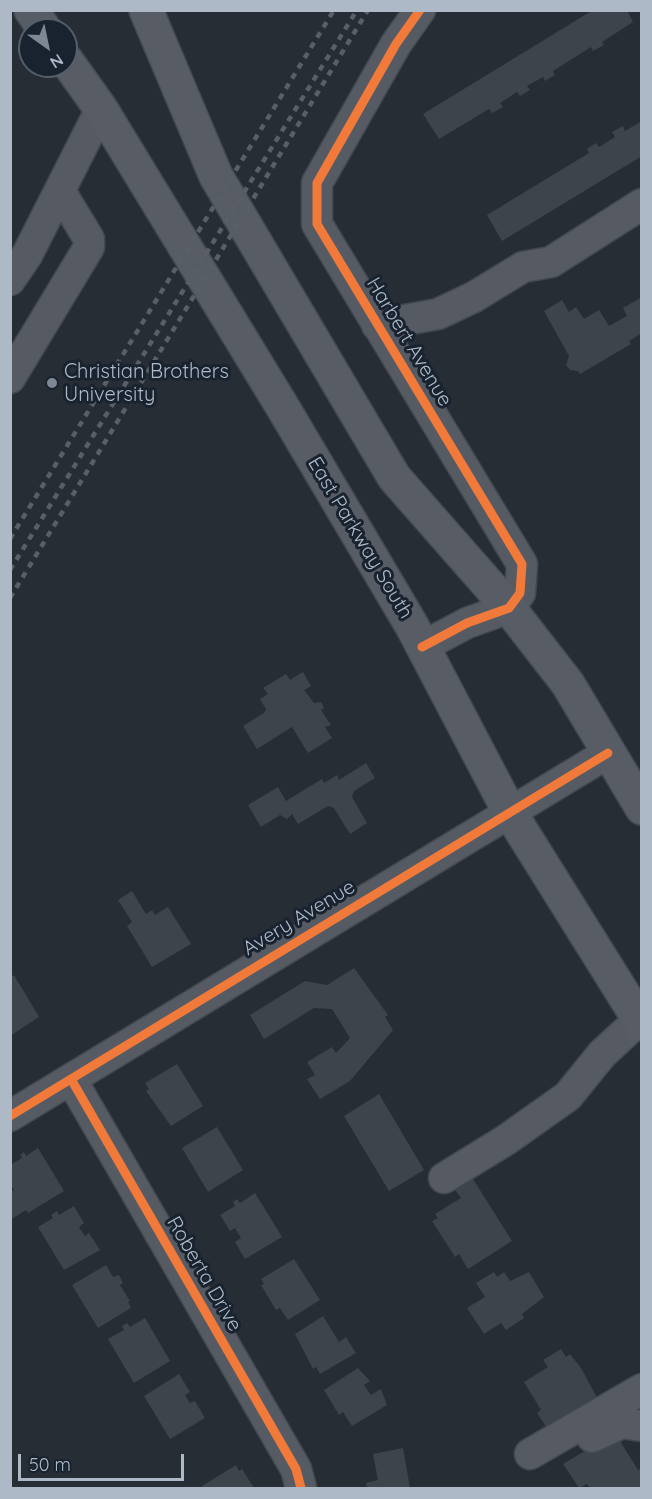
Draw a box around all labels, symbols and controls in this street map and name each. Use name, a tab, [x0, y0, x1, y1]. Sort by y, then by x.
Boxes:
north arrow	[18, 18, 78, 78]
text: N	[46, 50, 67, 73]
street label: Harbert Avenue	[361, 273, 457, 411]
place label: Christian Brothers University	[64, 360, 229, 407]
marker: Christian Brothers University	[45, 376, 59, 390]
street label: East Parkway South	[302, 453, 418, 623]
street label: Avery Avenue	[238, 875, 360, 961]
street label: Roberta Drive	[161, 1212, 247, 1336]
scale bar	[21, 1442, 188, 1480]
text: 50 m	[29, 1453, 71, 1476]

